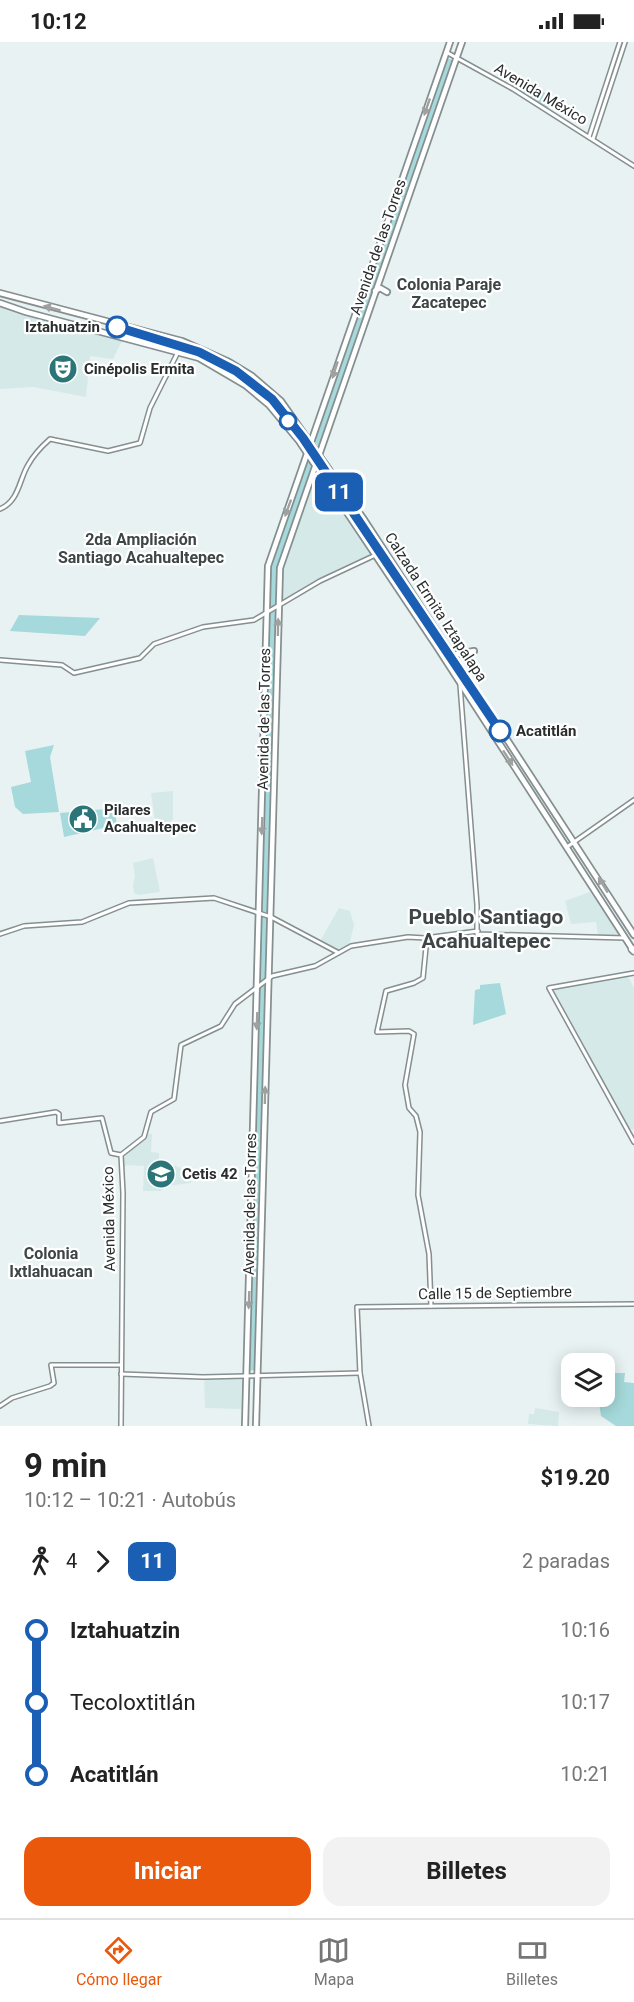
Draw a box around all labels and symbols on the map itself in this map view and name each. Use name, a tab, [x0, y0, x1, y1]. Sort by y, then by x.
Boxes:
street label: Avenida México	[491, 59, 591, 129]
one-way arrow	[421, 98, 431, 116]
street label: Avenida de las Torres	[346, 177, 410, 317]
district label: Colonia Paraje Zacatepec	[397, 275, 501, 312]
one-way arrow	[43, 302, 61, 312]
marker: Iztahuatzin	[106, 316, 128, 338]
place label: Iztahuatzin	[25, 318, 100, 336]
theatre icon: Cinépolis Ermita	[47, 353, 79, 385]
place label: Cinépolis Ermita	[84, 360, 195, 378]
one-way arrow	[330, 361, 339, 379]
unlabelled marker	[279, 412, 297, 430]
line badge: 11	[312, 472, 366, 512]
one-way arrow	[282, 499, 292, 517]
street label: Calzada Ermita Iztapalapa	[381, 529, 491, 685]
district label: 2da Ampliación Santiago Acahualtepec	[58, 530, 224, 567]
one-way arrow	[274, 617, 283, 636]
street label: Avenida de las Torres	[254, 648, 274, 790]
marker: Acatitlán	[489, 720, 511, 742]
place label: Acatitlán	[516, 722, 576, 740]
one-way arrow	[503, 750, 514, 766]
place label: Pilares Acahualtepec	[104, 801, 196, 836]
public building icon: Pilares Acahualtepec	[67, 803, 99, 835]
one-way arrow	[257, 816, 266, 835]
one-way arrow	[597, 877, 608, 893]
district label: Pueblo Santiago Acahualtepec	[409, 905, 564, 953]
one-way arrow	[252, 1011, 261, 1030]
one-way arrow	[260, 1085, 269, 1104]
street label: Avenida de las Torres	[240, 1133, 260, 1275]
school or university icon: Cetis 42	[145, 1158, 177, 1190]
place label: Cetis 42	[182, 1165, 238, 1183]
street label: Avenida México	[99, 1166, 119, 1272]
district label: Colonia Ixtlahuacan	[9, 1244, 93, 1281]
street label: Calle 15 de Septiembre	[418, 1283, 572, 1303]
one-way arrow	[244, 1290, 253, 1309]

